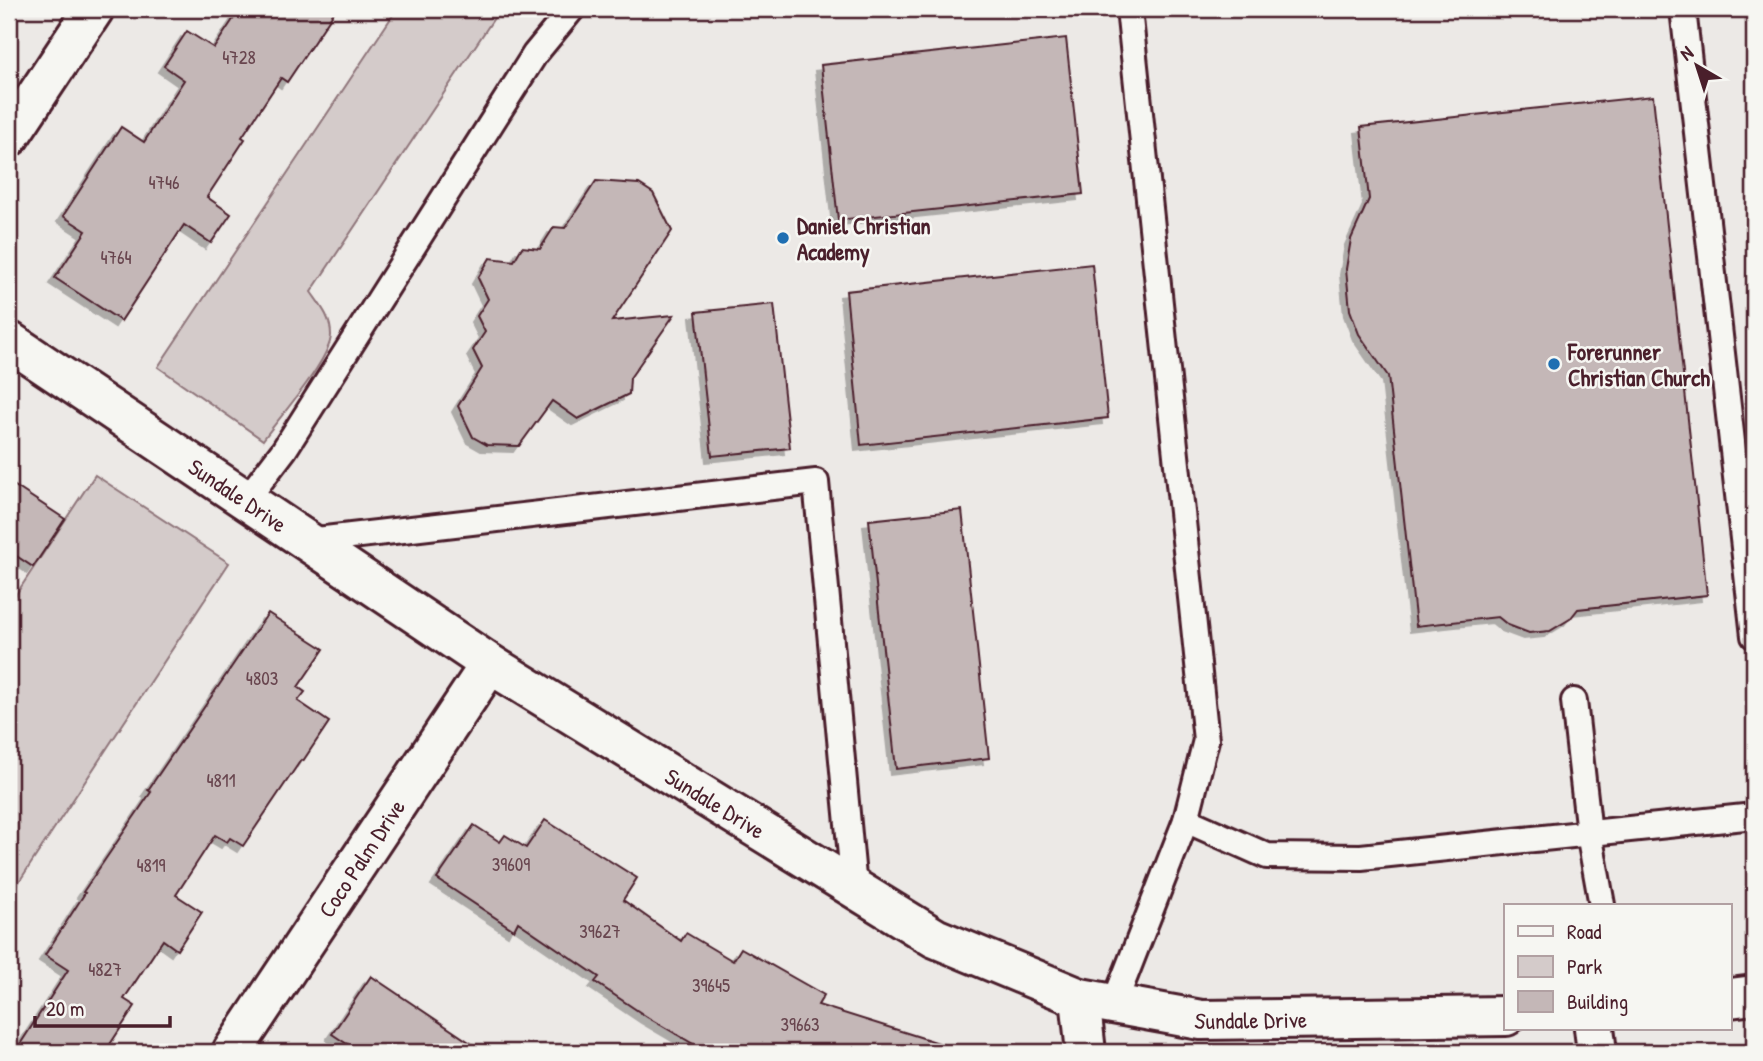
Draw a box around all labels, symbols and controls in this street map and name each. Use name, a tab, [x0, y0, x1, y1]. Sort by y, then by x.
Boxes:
north arrow	[1662, 32, 1732, 102]
text: N	[1674, 40, 1698, 66]
house number: 4728	[222, 44, 256, 70]
house number: 4746	[148, 169, 180, 195]
place label: Daniel Christian Academy	[797, 210, 931, 268]
marker: Daniel Christian Academy	[775, 230, 791, 246]
house number: 4764	[100, 244, 132, 270]
place label: Forerunner Christian Church	[1567, 336, 1710, 393]
marker: Forerunner Christian Church	[1546, 356, 1562, 372]
street label: Sundale Drive	[183, 451, 293, 539]
house number: 4803	[246, 665, 278, 691]
street label: Sundale Drive	[659, 760, 771, 845]
house number: 4811	[206, 767, 236, 793]
street label: Coco Palm Drive	[310, 793, 412, 923]
house number: 39609	[492, 851, 530, 877]
house number: 4819	[136, 852, 166, 878]
legend	[1504, 904, 1732, 1030]
text: Road	[1567, 917, 1601, 946]
house number: 39627	[579, 918, 621, 944]
text: Park	[1567, 952, 1602, 981]
house number: 4827	[88, 956, 122, 982]
house number: 39645	[692, 972, 730, 998]
scale bar	[35, 984, 170, 1028]
text: Building	[1567, 987, 1628, 1016]
text: 20 m	[46, 994, 84, 1023]
street label: Sundale Drive	[1192, 1003, 1307, 1036]
house number: 39663	[780, 1011, 820, 1037]

